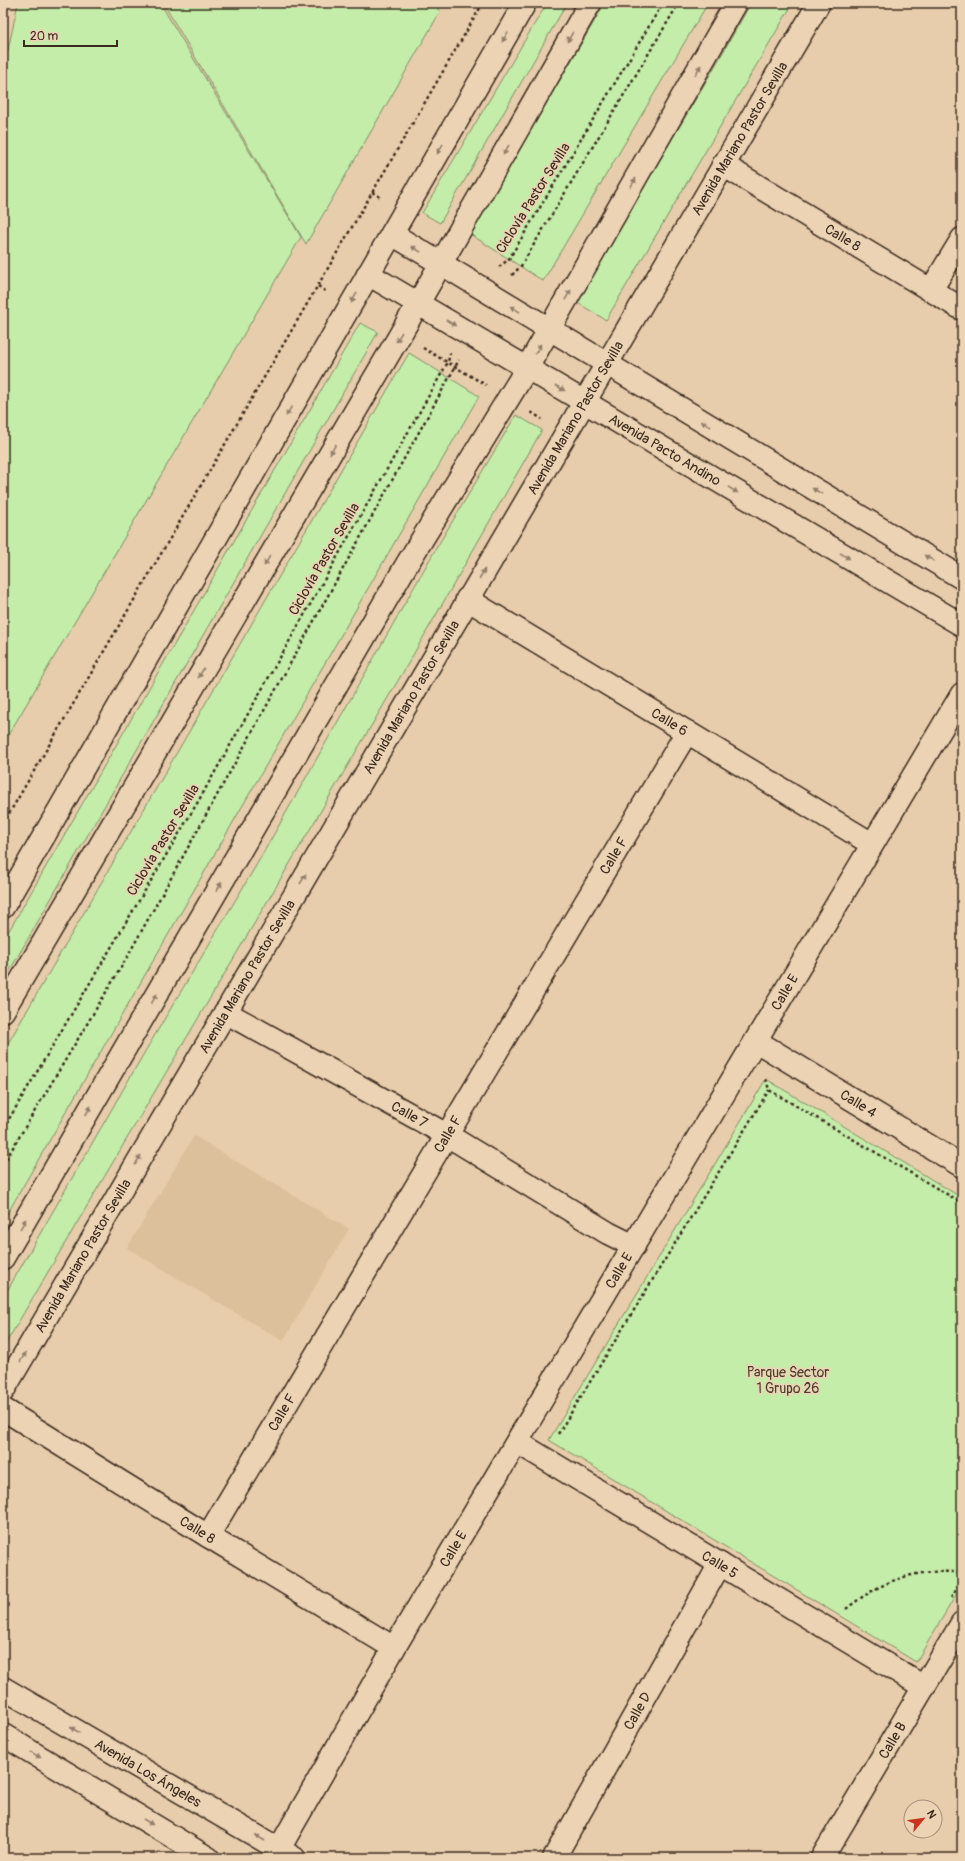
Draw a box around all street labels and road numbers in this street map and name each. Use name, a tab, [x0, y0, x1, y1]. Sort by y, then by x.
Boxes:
street label: Avenida Mariano Pastor Sevilla	[688, 59, 791, 218]
street label: Ciclovía Pastor Sevilla	[492, 140, 574, 256]
street label: Calle 8	[822, 220, 864, 255]
street label: Avenida Mariano Pastor Sevilla	[523, 338, 627, 498]
street label: Avenida Pacto Andino	[606, 410, 724, 489]
street label: Ciclovía Pastor Sevilla	[285, 500, 363, 618]
street label: Avenida Mariano Pastor Sevilla	[359, 617, 463, 777]
street label: Calle 6	[648, 704, 691, 739]
street label: Ciclovía Pastor Sevilla	[123, 781, 203, 899]
street label: Calle F	[596, 834, 631, 877]
street label: Avenida Mariano Pastor Sevilla	[195, 896, 299, 1056]
street label: Calle E	[767, 971, 802, 1013]
street label: Calle 4	[837, 1086, 880, 1121]
street label: Calle 7	[388, 1097, 431, 1131]
street label: Calle F	[430, 1112, 465, 1156]
street label: Avenida Mariano Pastor Sevilla	[31, 1176, 134, 1336]
street label: Calle E	[602, 1249, 636, 1292]
street label: Calle F	[264, 1391, 299, 1434]
street label: Calle 8	[177, 1512, 219, 1547]
street label: Calle E	[436, 1528, 470, 1570]
street label: Calle 5	[699, 1547, 741, 1582]
street label: Calle D	[620, 1689, 655, 1733]
street label: Calle B	[875, 1719, 910, 1762]
street label: Avenida Los Ángeles	[92, 1735, 205, 1811]

